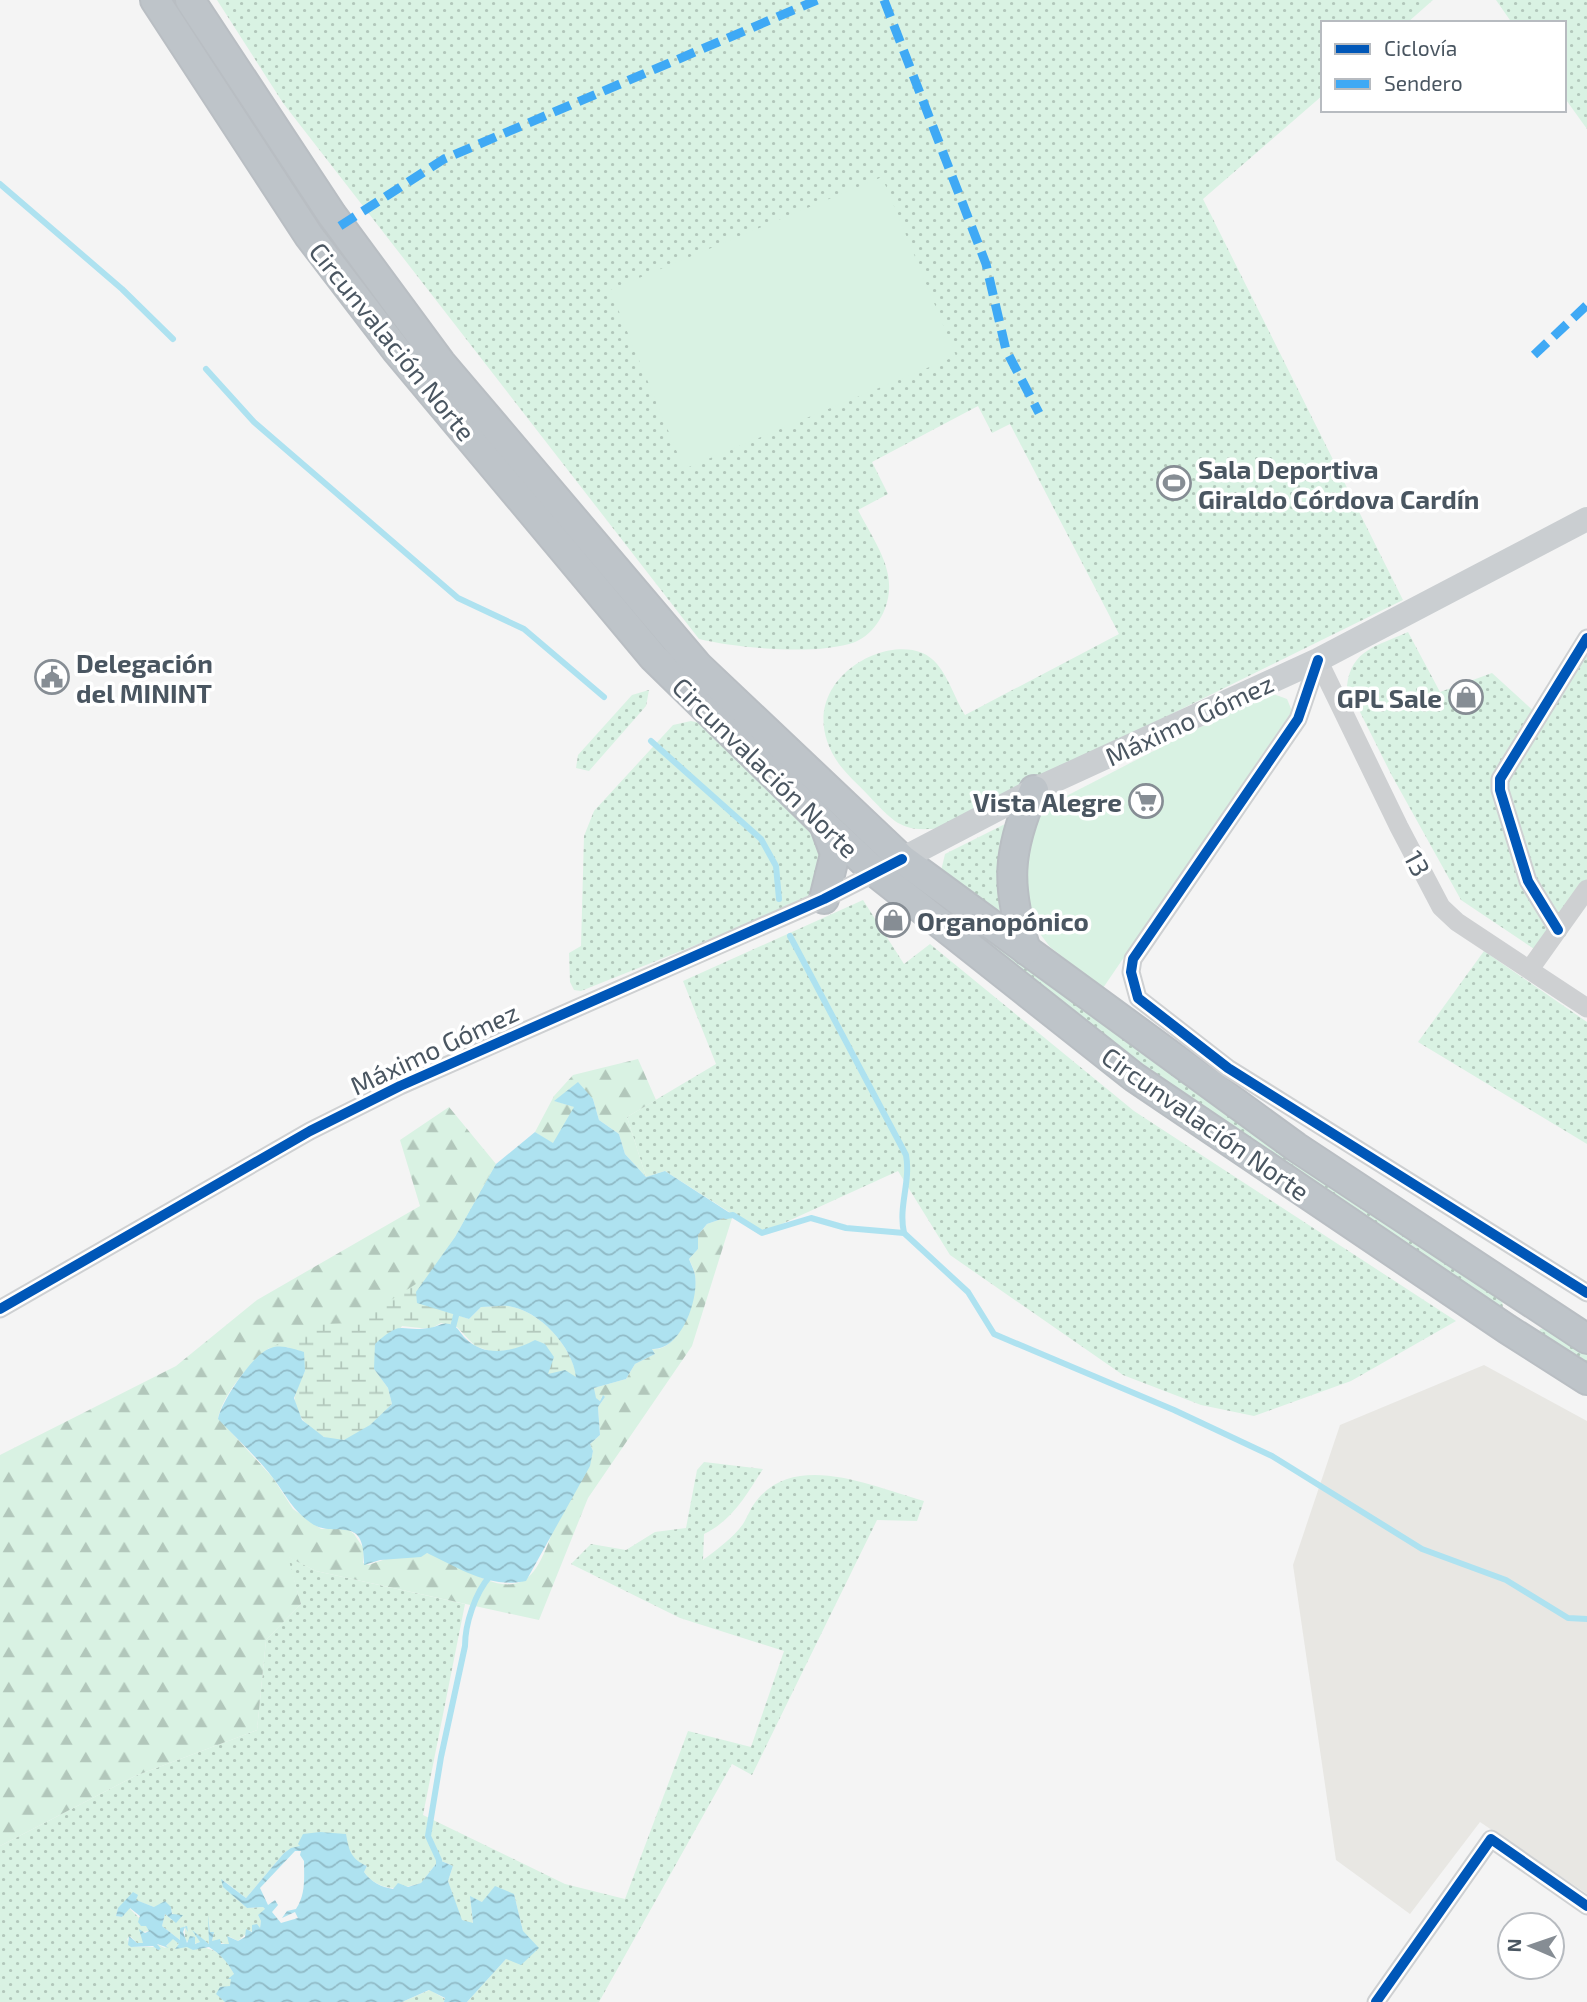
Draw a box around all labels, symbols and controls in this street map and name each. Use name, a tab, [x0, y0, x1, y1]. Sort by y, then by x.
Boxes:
legend	[1321, 21, 1566, 112]
text: Ciclovía	[1384, 35, 1457, 60]
text: Sendero	[1384, 70, 1463, 95]
street label: Circunvalación Norte	[303, 236, 483, 446]
place label: Sala Deportiva Giraldo Córdova Cardín	[1198, 453, 1480, 514]
sports icon: Sala Deportiva Giraldo Córdova Cardín	[1155, 464, 1193, 502]
place label: Delegación del MININT	[76, 647, 213, 708]
public building icon: Delegación del MININT	[33, 658, 71, 696]
street label: Máximo Gómez	[1100, 667, 1278, 771]
street label: Circunvalación Norte	[667, 670, 865, 864]
shop icon: GPL Sale	[1447, 678, 1485, 716]
place label: GPL Sale	[1337, 682, 1442, 713]
supermarket icon: Vista Alegre	[1127, 782, 1165, 820]
place label: Vista Alegre	[973, 786, 1122, 817]
street label: 13	[1398, 845, 1438, 881]
shop icon: Organopónico	[874, 901, 912, 939]
place label: Organopónico	[917, 905, 1089, 936]
street label: Máximo Gómez	[345, 996, 523, 1100]
street label: Circunvalación Norte	[1096, 1040, 1316, 1206]
north arrow	[1496, 1911, 1566, 1981]
text: N	[1502, 1938, 1525, 1953]

